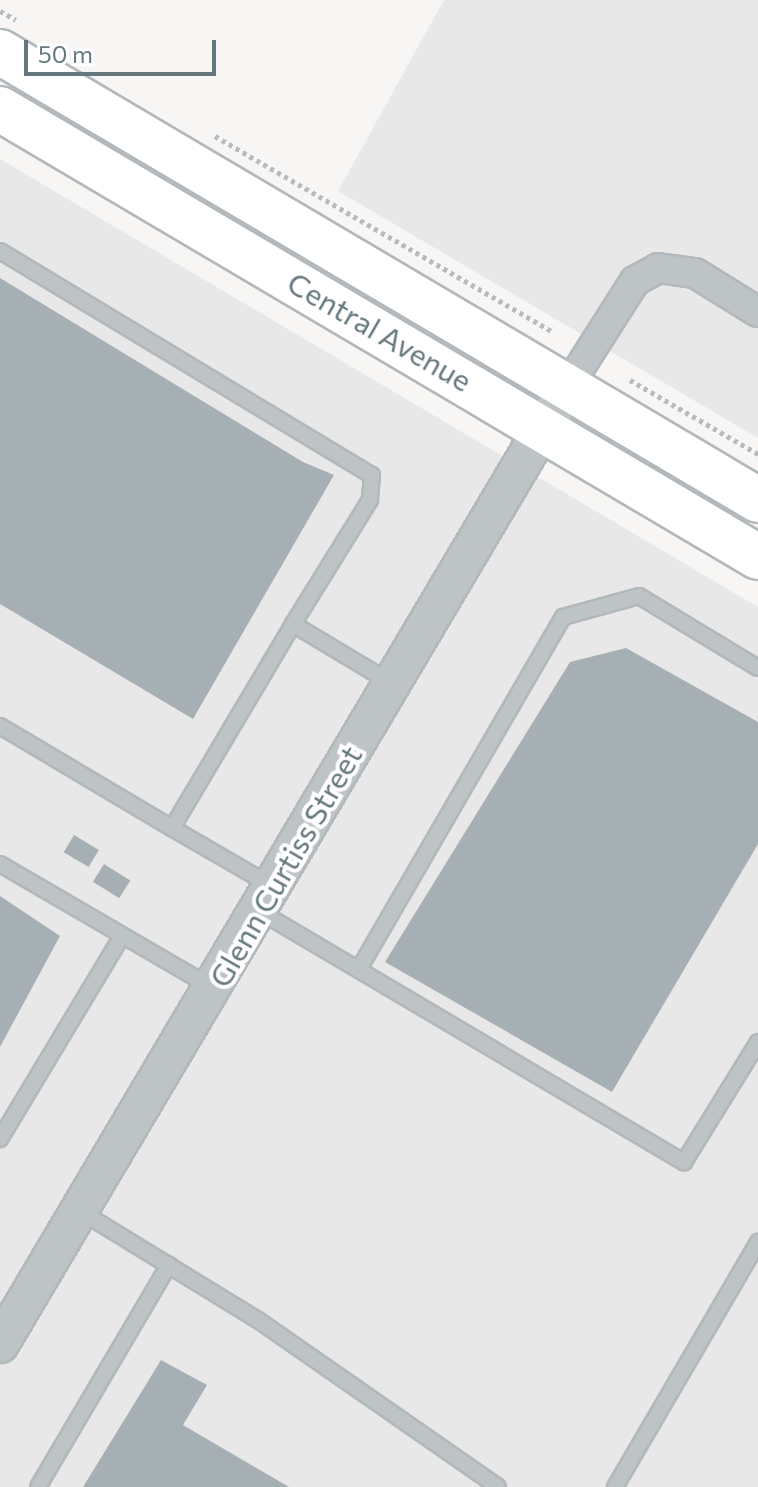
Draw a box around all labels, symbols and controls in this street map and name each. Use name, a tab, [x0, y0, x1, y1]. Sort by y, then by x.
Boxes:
scale bar	[28, 24, 220, 74]
text: 50 m	[38, 39, 93, 68]
street label: Central Avenue	[282, 264, 478, 398]
street label: Glenn Curtiss Street	[201, 739, 369, 993]

